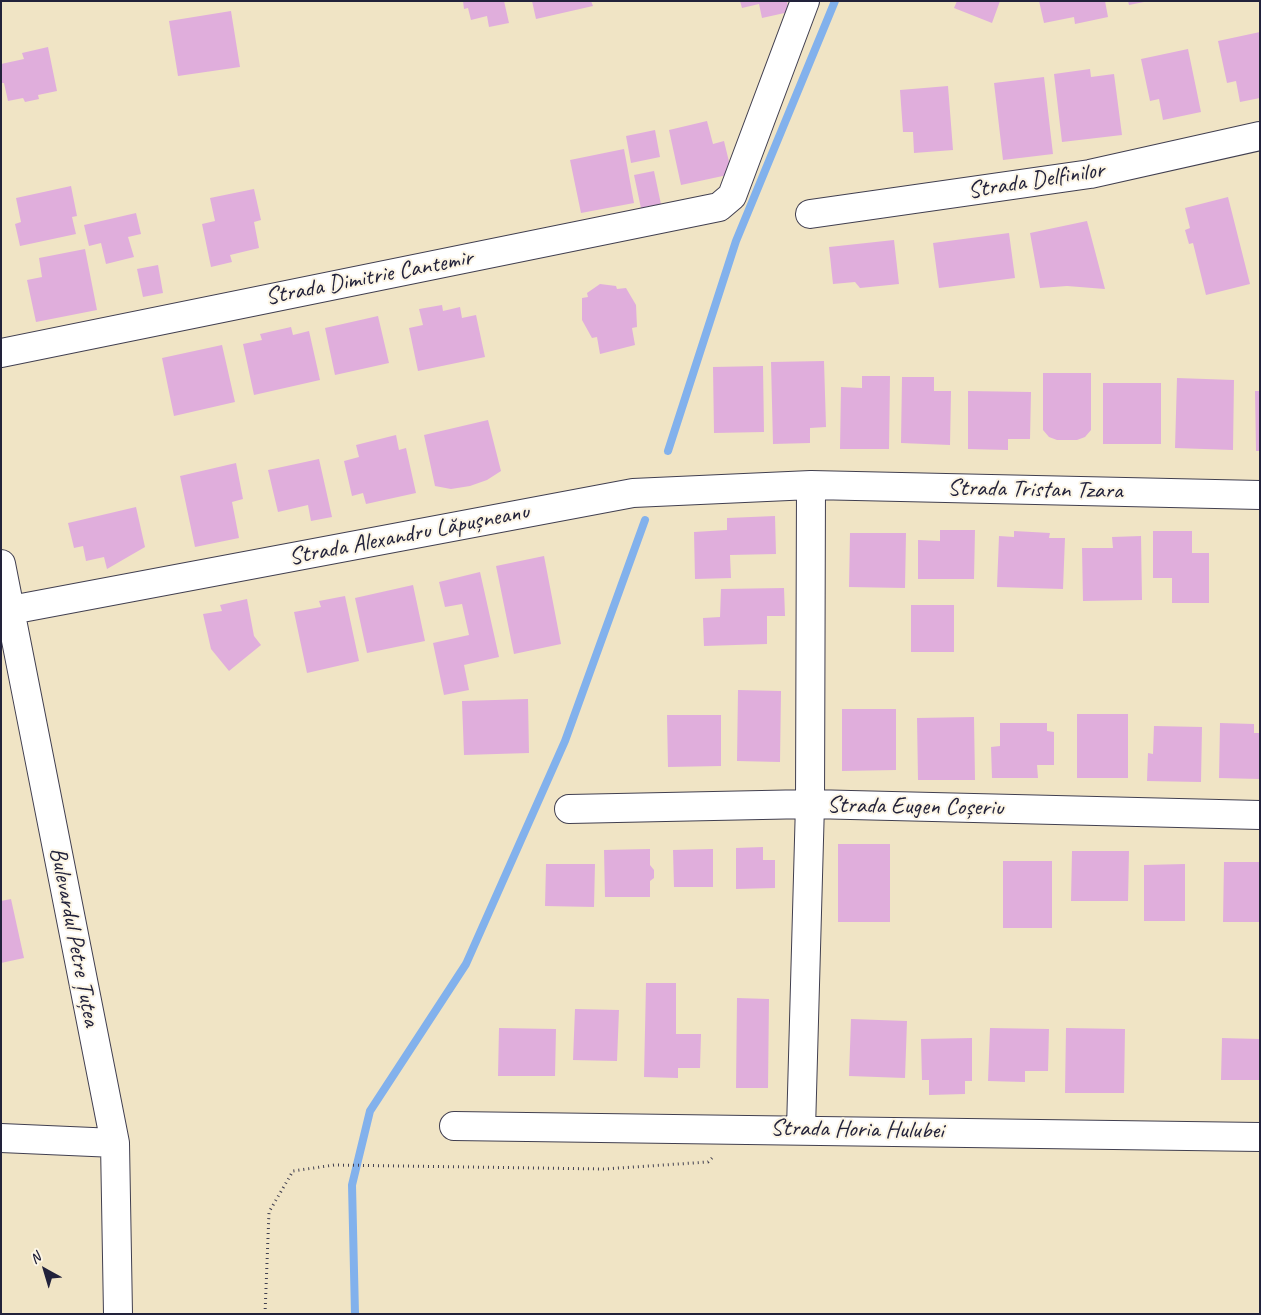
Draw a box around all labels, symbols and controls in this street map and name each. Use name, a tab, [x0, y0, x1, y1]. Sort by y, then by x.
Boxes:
street label: Strada Delfinilor	[966, 156, 1106, 206]
street label: Strada Dimitrie Cantemir	[263, 244, 475, 312]
street label: Strada Tristan Tzara	[947, 474, 1123, 506]
street label: Strada Alexandru Lăpușneanu	[287, 498, 531, 572]
street label: Strada Eugen Coșeriu	[827, 791, 1003, 823]
street label: Bulevardul Petre Țuțea	[43, 845, 105, 1029]
street label: Strada Horia Hulubei	[770, 1114, 944, 1146]
north arrow	[20, 1245, 70, 1295]
text: N	[27, 1249, 44, 1267]

